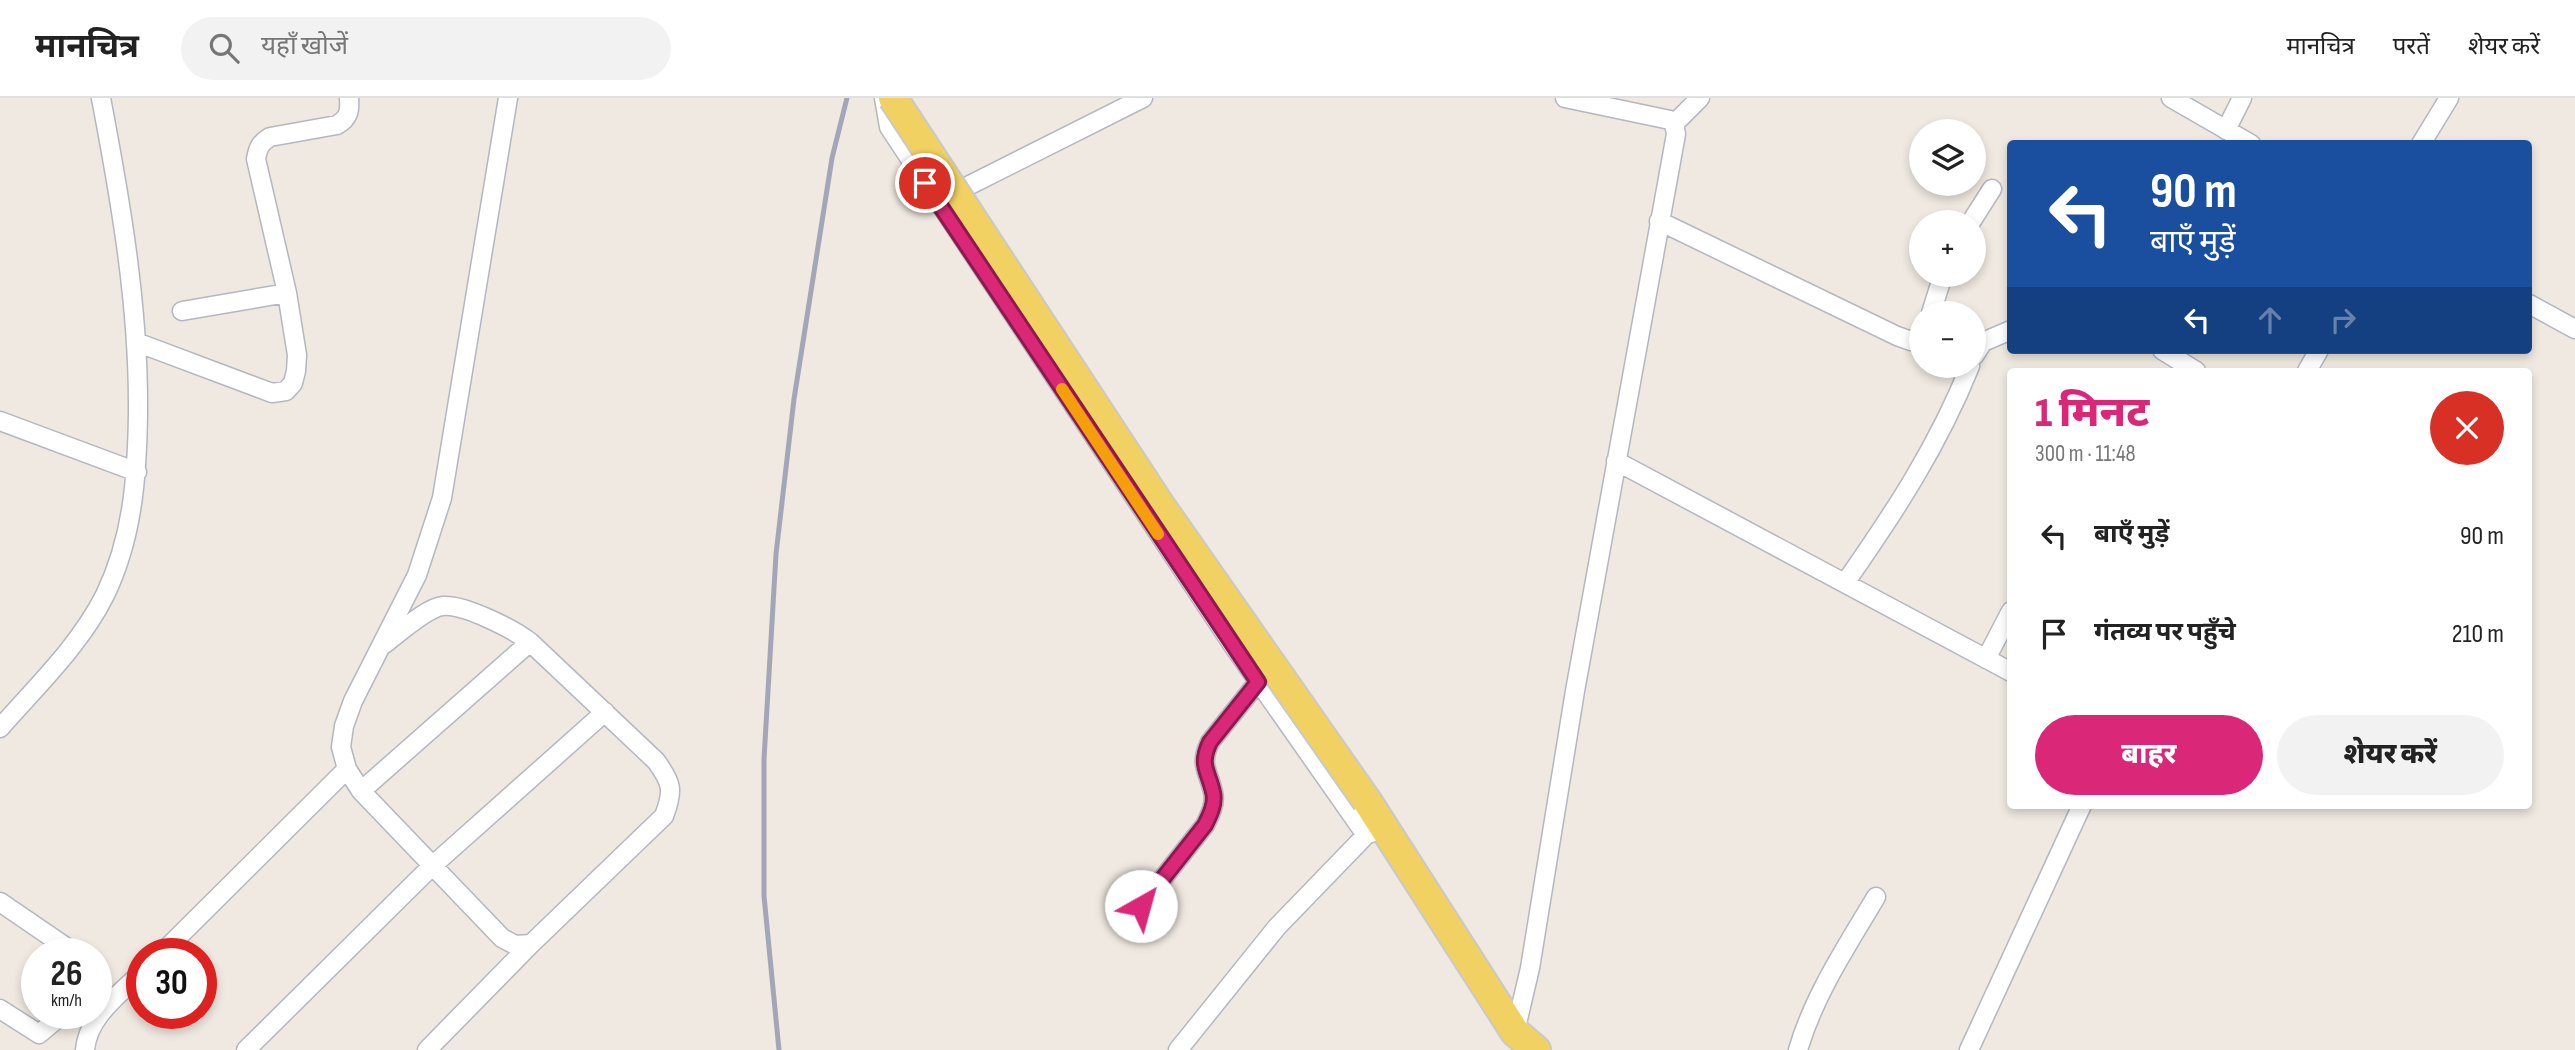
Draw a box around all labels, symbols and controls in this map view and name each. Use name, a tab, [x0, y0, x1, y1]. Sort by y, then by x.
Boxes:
search box	[181, 17, 671, 80]
text: मानचित्र	[35, 27, 139, 67]
icon: search	[205, 29, 243, 67]
text: यहाँ खोजें	[261, 31, 348, 62]
text: मानचित्र	[2286, 32, 2355, 61]
text: परतें	[2393, 32, 2430, 61]
text: शेयर करें	[2468, 32, 2540, 61]
map controls	[1909, 119, 1986, 378]
button: layers	[1909, 119, 1986, 196]
pin	[895, 153, 955, 213]
text: 90 m	[2150, 163, 2237, 222]
icon: arrive	[906, 164, 944, 202]
icon: left	[2035, 168, 2126, 259]
button: +	[1909, 210, 1986, 287]
text: बाएँ मुड़ें	[2150, 223, 2236, 262]
button: −	[1909, 301, 1986, 378]
icon: left	[2178, 301, 2216, 339]
icon: ahead	[2251, 301, 2289, 339]
icon: right	[2324, 301, 2362, 339]
text: 1 मिनट	[2035, 388, 2149, 439]
button: close	[2430, 391, 2504, 465]
text: 300 m · 11:48	[2035, 440, 2136, 468]
icon: left	[2035, 517, 2073, 555]
text: बाएँ मुड़ें	[2094, 519, 2169, 550]
text: 90 m	[2460, 521, 2504, 552]
icon: arrive	[2035, 615, 2073, 653]
text: गंतव्य पर पहुँचे	[2094, 617, 2236, 648]
text: 210 m	[2452, 619, 2504, 650]
button: बाहर	[2035, 715, 2263, 795]
button: शेयर करें	[2277, 715, 2504, 795]
position arrow	[1104, 869, 1178, 943]
speed limit sign: 30	[126, 938, 217, 1029]
text: 26	[51, 953, 82, 996]
text: km/h	[51, 990, 82, 1011]

